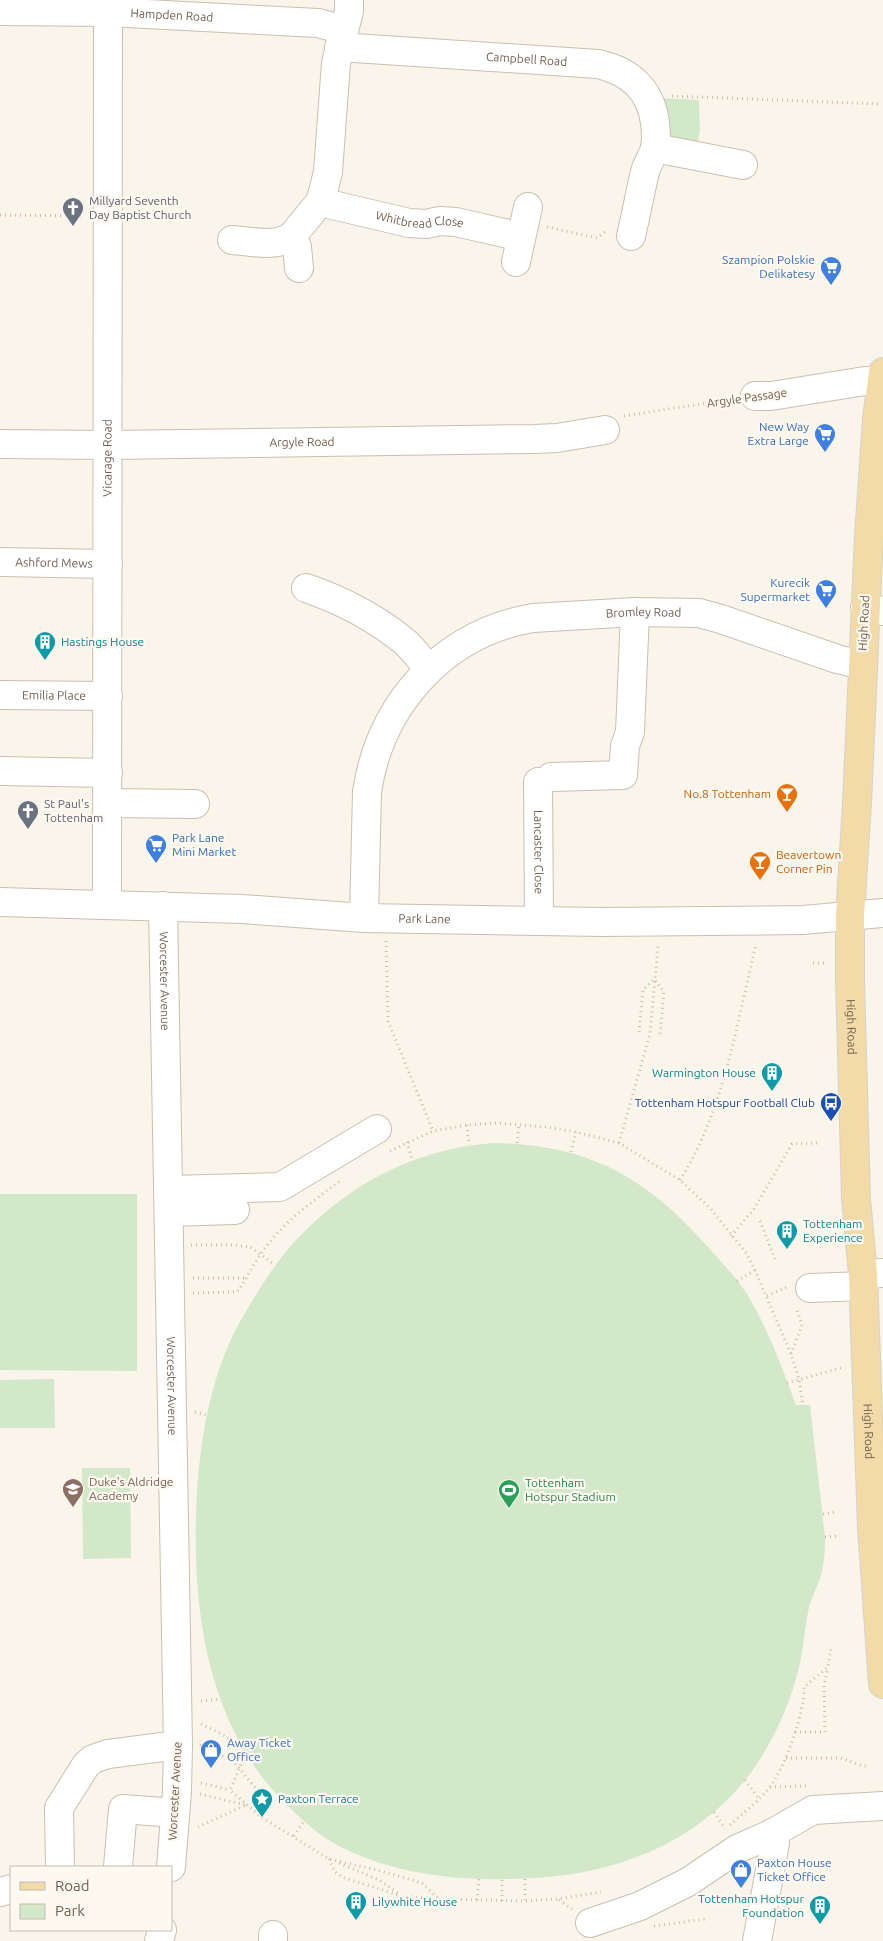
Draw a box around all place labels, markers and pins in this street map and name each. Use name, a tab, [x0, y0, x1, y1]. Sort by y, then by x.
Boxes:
place label: Millyard Seventh Day Baptist Church	[89, 194, 191, 221]
church icon: Millyard Seventh Day Baptist Church	[61, 196, 85, 227]
place label: Szampion Polskie Delikatesy	[722, 253, 815, 280]
supermarket icon: Szampion Polskie Delikatesy	[819, 255, 843, 286]
place label: New Way Extra Large	[748, 420, 809, 447]
supermarket icon: New Way Extra Large	[813, 422, 837, 453]
place label: Kurecik Supermarket	[740, 576, 810, 603]
supermarket icon: Kurecik Supermarket	[814, 578, 838, 609]
building icon: Hastings House	[33, 630, 57, 661]
place label: Hastings House	[61, 635, 144, 648]
bar icon: No.8 Tottenham	[775, 782, 799, 813]
place label: No.8 Tottenham	[684, 787, 771, 800]
place label: St Paul's Tottenham	[44, 797, 103, 824]
church icon: St Paul's Tottenham	[16, 799, 40, 830]
place label: Park Lane Mini Market	[172, 831, 236, 858]
supermarket icon: Park Lane Mini Market	[144, 833, 168, 864]
place label: Beavertown Corner Pin	[776, 848, 841, 875]
bar icon: Beavertown Corner Pin	[748, 850, 772, 881]
building icon: Warmington House	[760, 1061, 784, 1092]
place label: Warmington House	[652, 1066, 756, 1079]
bus stop icon: Tottenham Hotspur Football Club	[819, 1091, 843, 1122]
place label: Tottenham Hotspur Football Club	[635, 1096, 815, 1109]
place label: Tottenham Experience	[803, 1217, 863, 1244]
building icon: Tottenham Experience	[775, 1219, 799, 1250]
place label: Duke's Aldridge Academy	[89, 1475, 173, 1502]
place label: Tottenham Hotspur Stadium	[525, 1476, 616, 1503]
school or university icon: Duke's Aldridge Academy	[61, 1477, 85, 1508]
sports icon: Tottenham Hotspur Stadium	[497, 1478, 521, 1509]
place label: Away Ticket Office	[227, 1736, 292, 1763]
shop icon: Away Ticket Office	[199, 1738, 223, 1769]
place icon: Paxton Terrace	[250, 1787, 274, 1818]
place label: Paxton Terrace	[278, 1792, 359, 1805]
place label: Paxton House Ticket Office	[757, 1856, 832, 1883]
shop icon: Paxton House Ticket Office	[729, 1858, 753, 1889]
building icon: Lilywhite House	[344, 1890, 368, 1921]
place label: Tottenham Hotspur Foundation	[698, 1892, 804, 1919]
building icon: Tottenham Hotspur Foundation	[808, 1894, 832, 1925]
place label: Lilywhite House	[372, 1895, 457, 1908]

